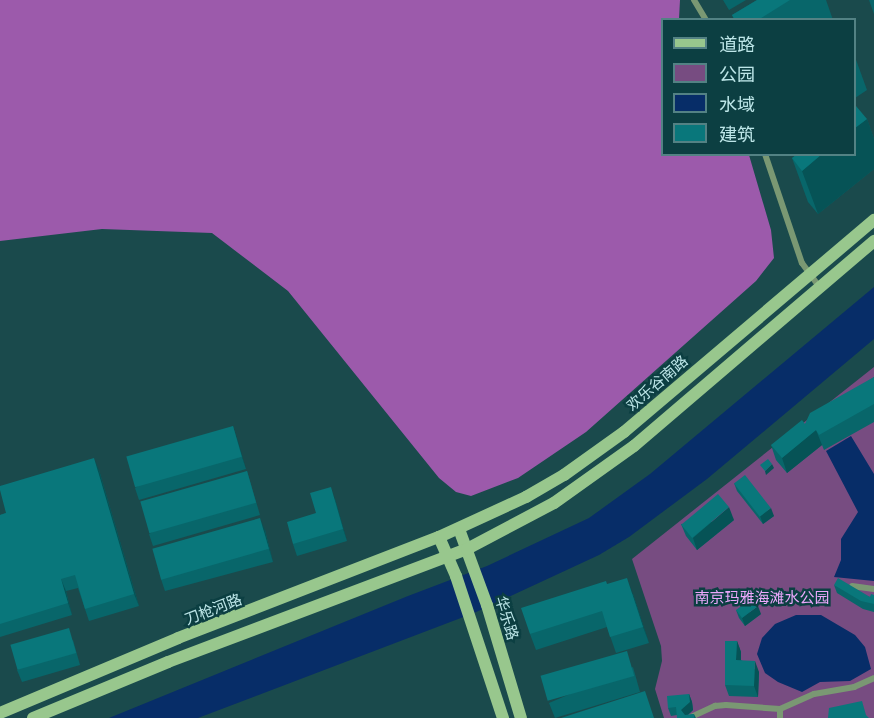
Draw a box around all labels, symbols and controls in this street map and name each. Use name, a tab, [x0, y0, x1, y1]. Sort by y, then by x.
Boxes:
legend	[661, 18, 856, 156]
text: 道路	[719, 32, 755, 56]
text: 公园	[719, 62, 755, 86]
text: 水域	[719, 92, 755, 116]
text: 建筑	[719, 122, 755, 146]
street label: 欢乐谷南路	[623, 352, 691, 414]
park label: 南京玛雅海滩水公园	[695, 589, 829, 607]
street label: 刀枪河路	[182, 590, 244, 628]
street label: 华乐路	[492, 594, 522, 642]

